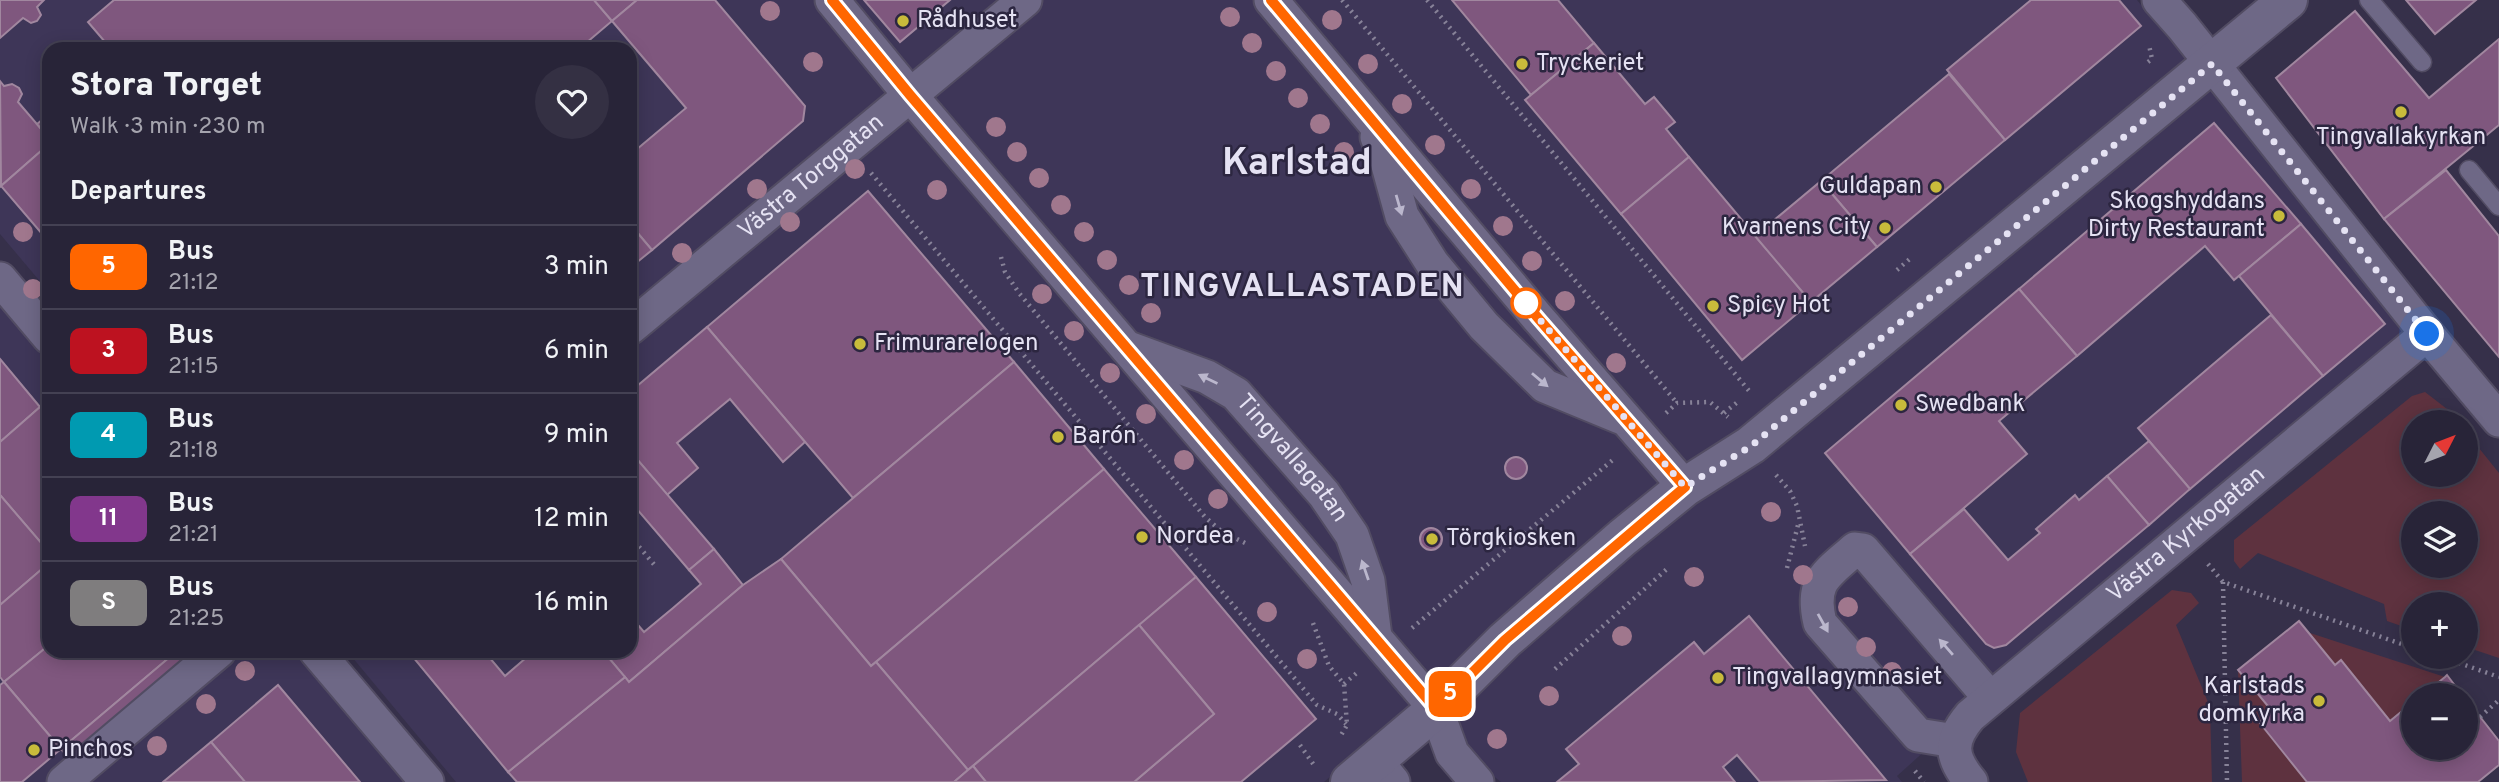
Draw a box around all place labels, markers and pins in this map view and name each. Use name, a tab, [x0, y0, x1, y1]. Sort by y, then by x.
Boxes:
place label: Rådhuset	[917, 6, 1017, 36]
marker: Rådhuset	[895, 13, 911, 29]
place label: Tryckeriet	[1536, 49, 1644, 79]
marker: Tryckeriet	[1514, 56, 1530, 72]
marker: Tingvallakyrkan	[2393, 104, 2409, 120]
place label: Tingvallakyrkan	[2316, 123, 2486, 153]
place label: Guldapan	[1819, 172, 1922, 202]
marker: Guldapan	[1928, 179, 1944, 195]
place label: Skogshyddans Dirty Restaurant	[2088, 187, 2265, 245]
marker: Skogshyddans Dirty Restaurant	[2271, 208, 2287, 224]
place label: Kvarnens City	[1722, 213, 1871, 243]
marker: Kvarnens City	[1877, 220, 1893, 236]
unlabelled marker	[1511, 288, 1541, 318]
place label: Spicy Hot	[1727, 291, 1831, 321]
marker: Spicy Hot	[1705, 298, 1721, 314]
place label: Frimurarelogen	[874, 329, 1039, 359]
marker: Frimurarelogen	[852, 336, 868, 352]
place label: Swedbank	[1915, 390, 2025, 420]
marker: Swedbank	[1893, 397, 1909, 413]
place label: Barón	[1072, 422, 1137, 452]
marker: Barón	[1050, 429, 1066, 445]
place label: Nordea	[1156, 522, 1234, 552]
place label: Törgkiosken	[1446, 524, 1576, 554]
marker: Nordea	[1134, 529, 1150, 545]
marker: Törgkiosken	[1424, 531, 1440, 547]
place label: Tingvallagymnasiet	[1732, 663, 1942, 693]
marker: Tingvallagymnasiet	[1710, 670, 1726, 686]
place label: Karlstads domkyrka	[2199, 672, 2305, 730]
marker: Karlstads domkyrka	[2311, 693, 2327, 709]
place label: Pinchos	[48, 735, 133, 765]
marker: Pinchos	[26, 742, 42, 758]

